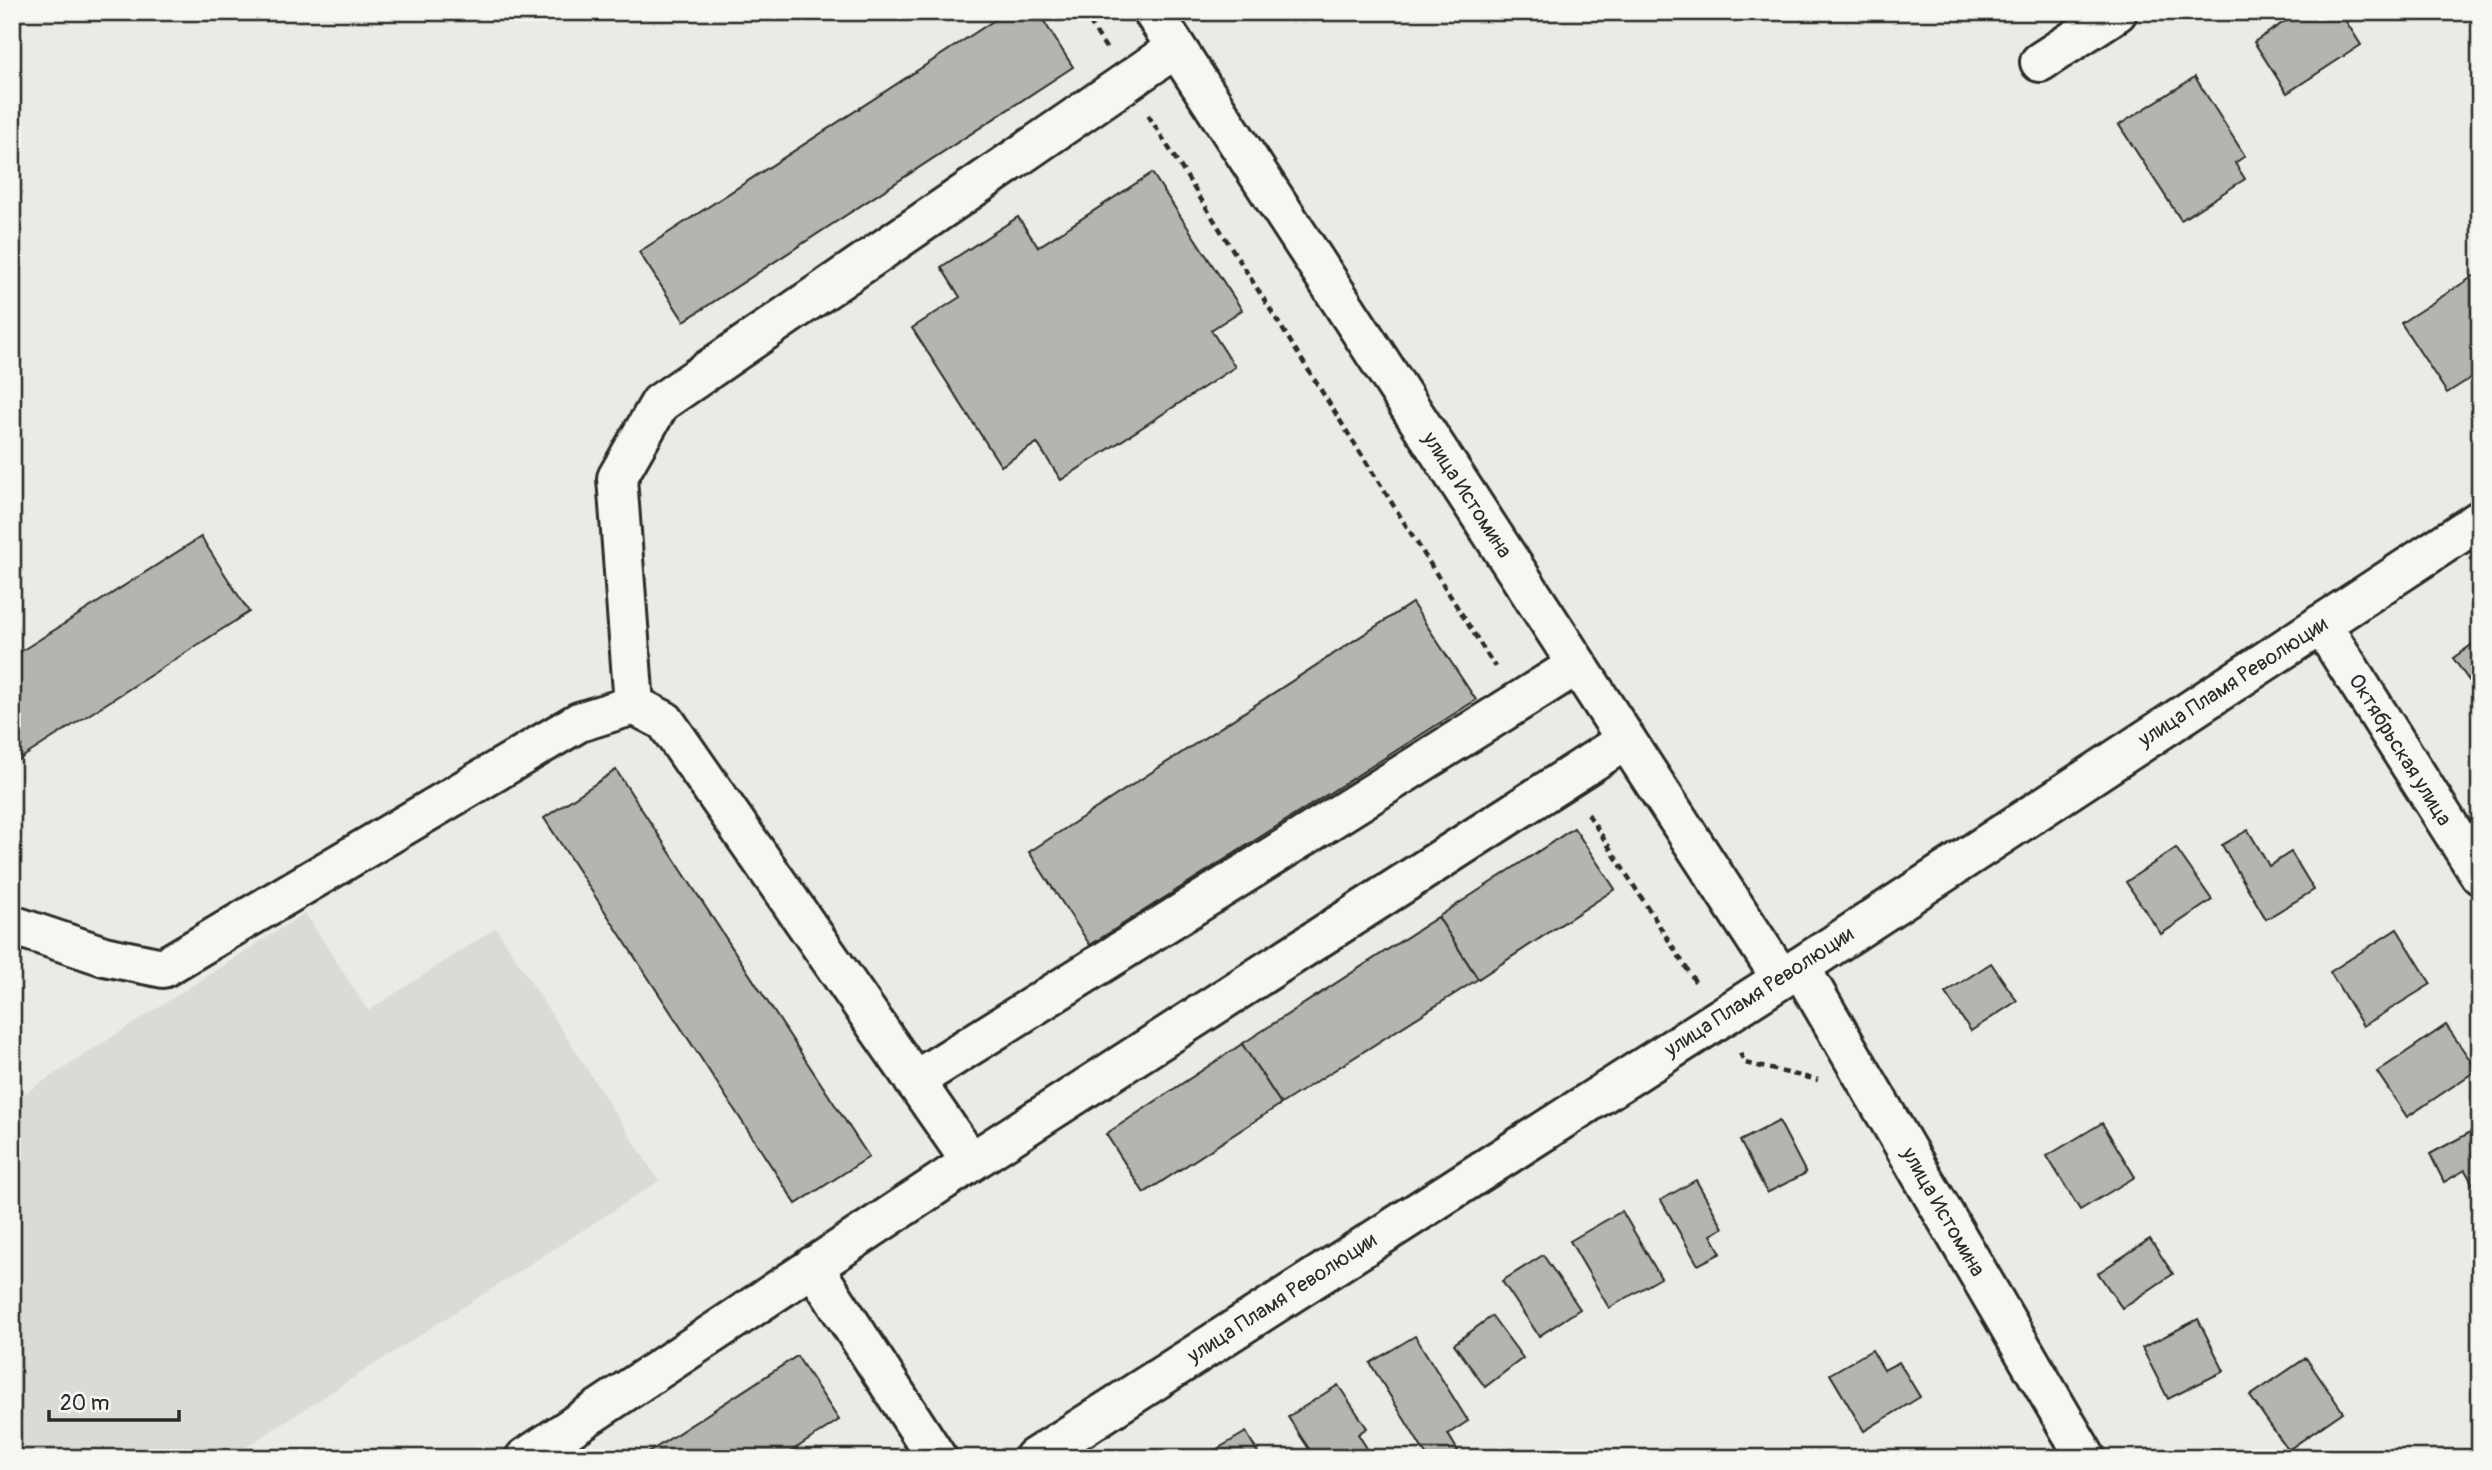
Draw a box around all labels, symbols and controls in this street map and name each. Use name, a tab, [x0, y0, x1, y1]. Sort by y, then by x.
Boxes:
street label: улица Истомина	[1416, 426, 1518, 563]
street label: улица Пламя Революции	[2132, 611, 2333, 754]
street label: Октябрьская улица	[2342, 669, 2458, 831]
street label: улица Пламя Революции	[1658, 921, 1859, 1064]
street label: улица Истомина	[1895, 1142, 1991, 1282]
street label: улица Пламя Революции	[1181, 1227, 1382, 1370]
scale bar	[49, 1379, 178, 1423]
text: 20 m	[60, 1390, 109, 1417]

